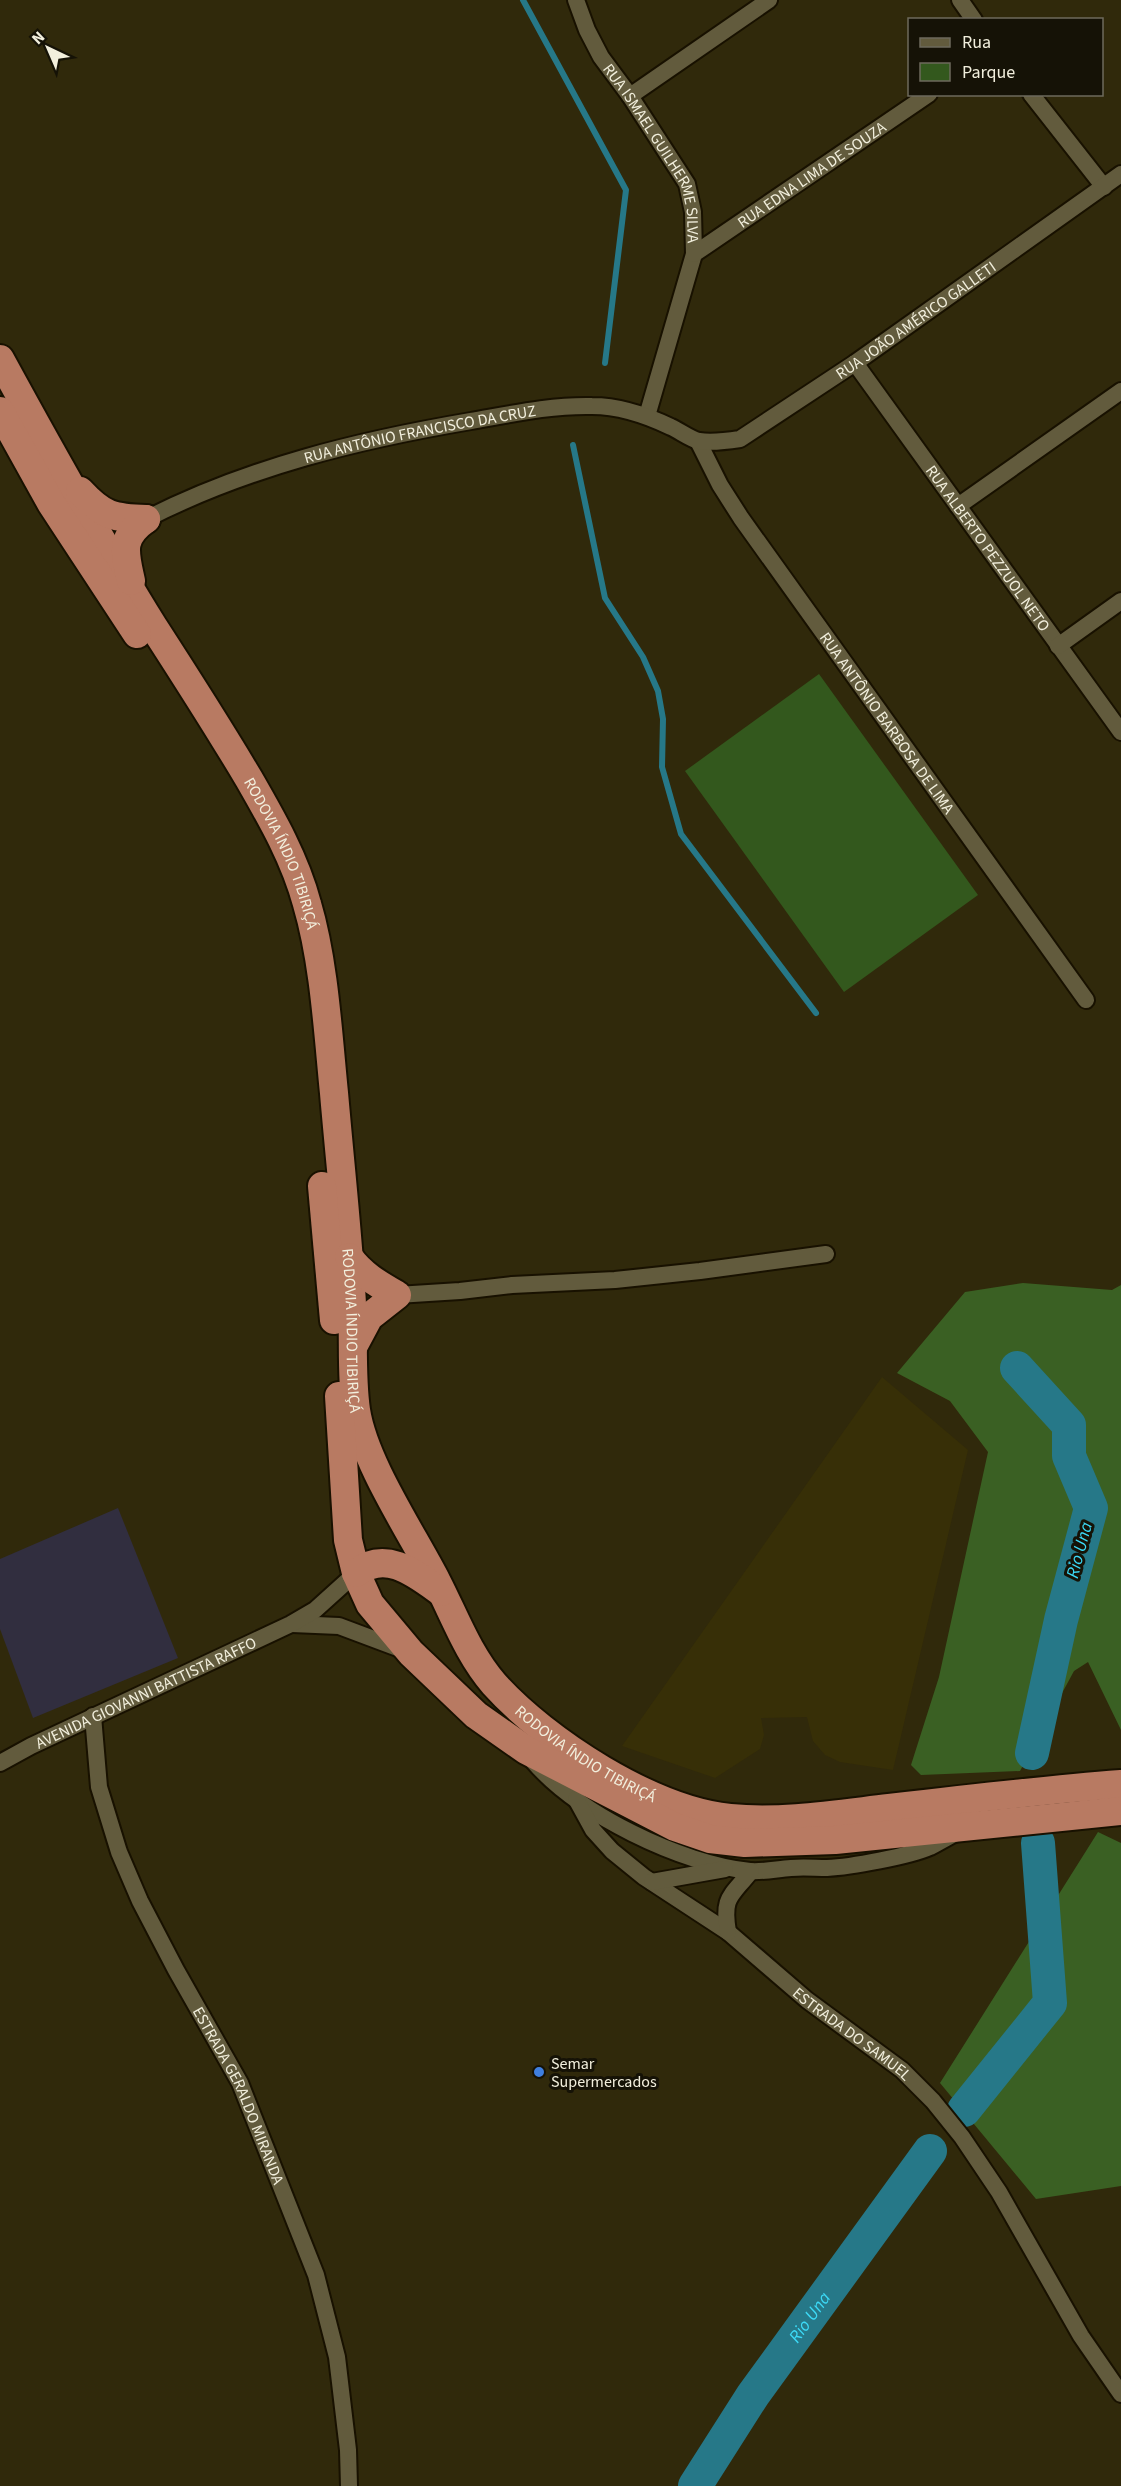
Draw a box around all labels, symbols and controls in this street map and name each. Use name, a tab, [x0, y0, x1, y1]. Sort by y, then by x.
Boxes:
north arrow	[18, 18, 78, 78]
legend	[908, 18, 1103, 96]
text: N	[27, 26, 50, 50]
text: Rua	[962, 30, 991, 55]
street label: RUA ISMAEL GUILHERME SILVA	[597, 59, 704, 244]
text: Parque	[962, 60, 1015, 85]
street label: RUA EDNA LIMA DE SOUZA	[733, 116, 891, 233]
street label: RUA JOÃO AMÉRICO GALLETI	[832, 256, 1001, 385]
street label: RUA ANTÔNIO FRANCISCO DA CRUZ	[301, 400, 537, 469]
street label: RUA ALBERTO PEZZUOL NETO	[920, 461, 1055, 636]
street label: RUA ANTÔNIO BARBOSA DE LIMA	[814, 628, 960, 819]
street label: RODOVIA ÍNDIO TIBIRIÇÁ	[238, 773, 323, 932]
street label: RODOVIA ÍNDIO TIBIRIÇÁ	[336, 1248, 366, 1414]
water label: Rio Una	[1060, 1519, 1099, 1581]
street label: AVENIDA GIOVANNI BATTISTA RAFFO	[32, 1632, 260, 1754]
street label: RODOVIA ÍNDIO TIBIRIÇÁ	[510, 1700, 660, 1808]
street label: ESTRADA DO SAMUEL	[788, 1982, 917, 2086]
street label: ESTRADA GERALDO MIRANDA	[187, 2003, 289, 2188]
place label: Semar Supermercados	[551, 2053, 657, 2093]
marker: Semar Supermercados	[532, 2065, 546, 2079]
water label: Rio Una	[783, 2287, 837, 2348]

